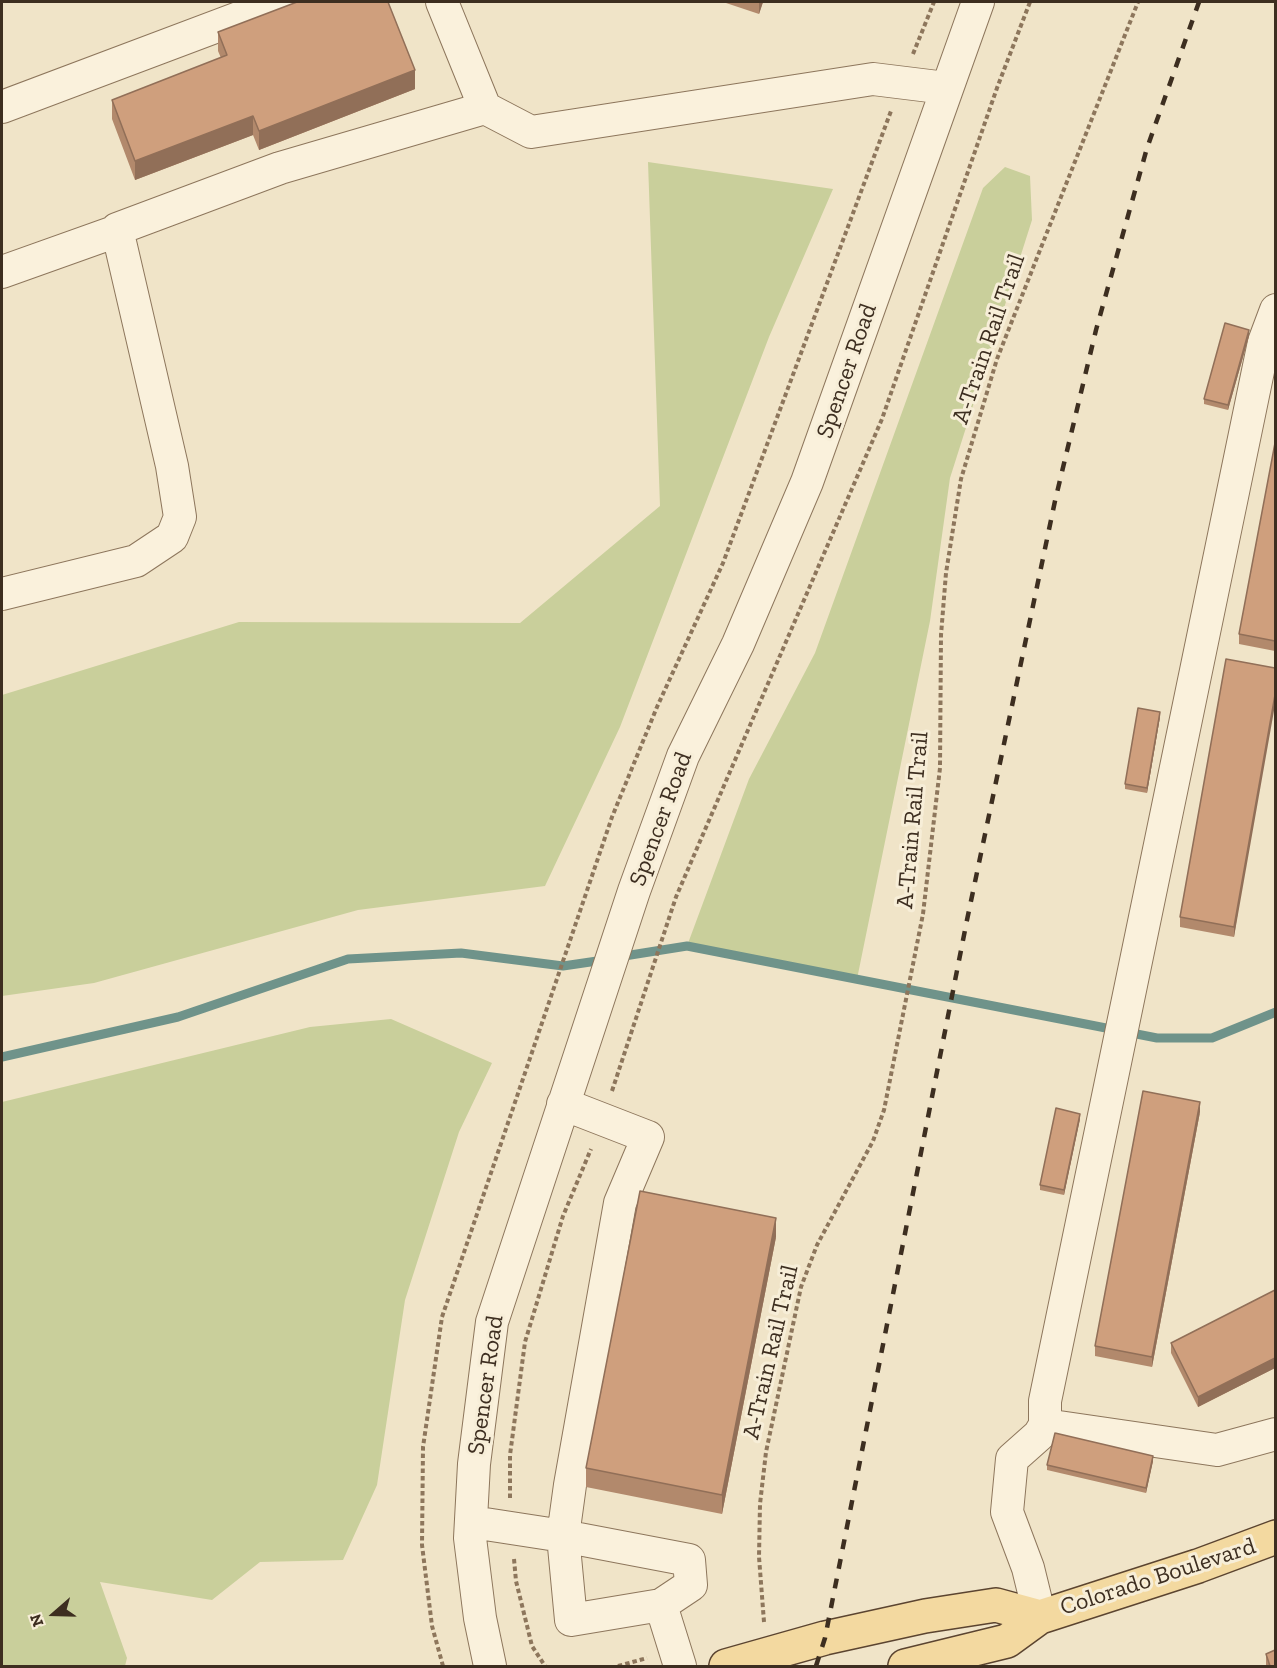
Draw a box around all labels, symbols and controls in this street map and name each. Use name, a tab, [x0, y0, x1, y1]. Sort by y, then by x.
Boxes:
street label: A-Train Rail Trail	[946, 250, 1032, 428]
street label: Spencer Road	[811, 300, 883, 442]
street label: A-Train Rail Trail	[891, 730, 935, 910]
street label: Spencer Road	[623, 748, 699, 890]
street label: A-Train Rail Trail	[737, 1262, 805, 1442]
street label: Spencer Road	[462, 1313, 510, 1457]
street label: Colorado Boulevard	[1057, 1532, 1259, 1622]
north arrow	[24, 1584, 84, 1644]
text: N	[26, 1611, 48, 1629]

